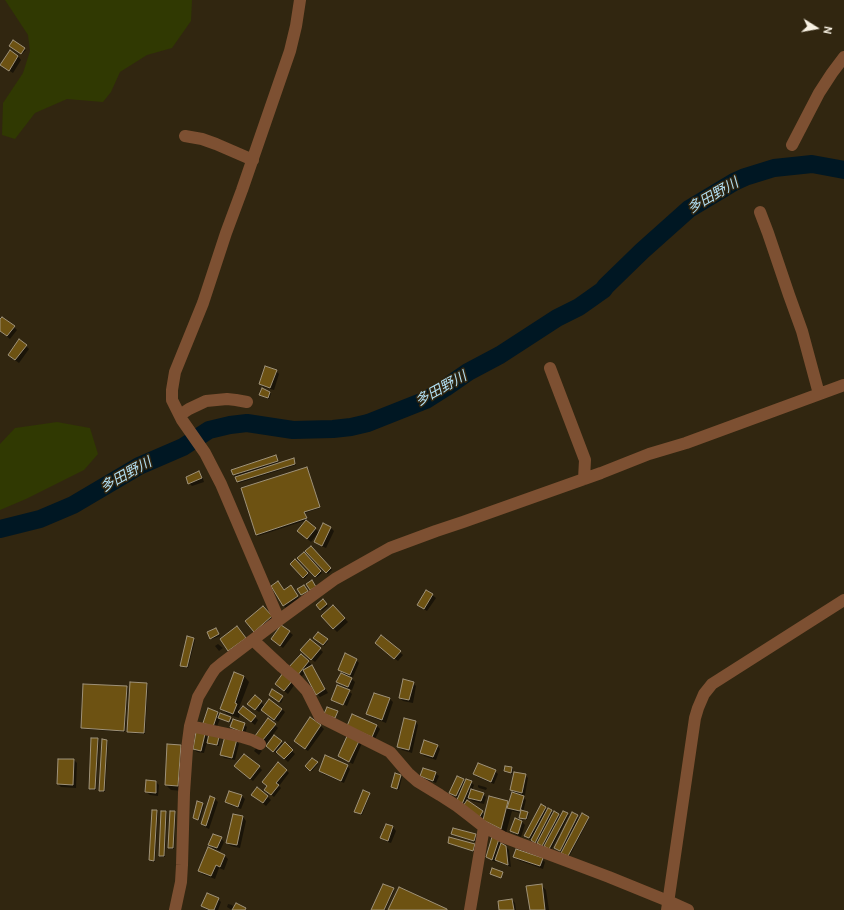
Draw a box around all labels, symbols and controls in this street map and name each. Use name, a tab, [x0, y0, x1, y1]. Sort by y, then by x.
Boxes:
north arrow	[796, 8, 836, 48]
text: N	[820, 25, 835, 35]
water label: 多田野川	[685, 175, 741, 217]
water label: 多田野川	[412, 368, 470, 410]
water label: 多田野川	[97, 454, 155, 496]

